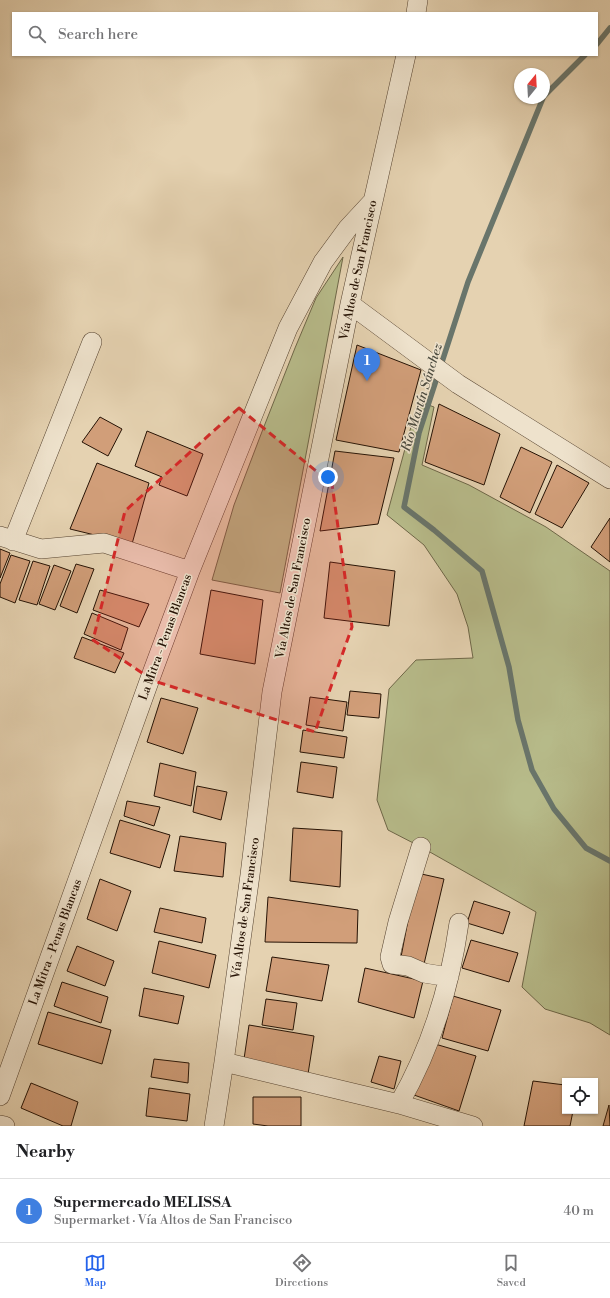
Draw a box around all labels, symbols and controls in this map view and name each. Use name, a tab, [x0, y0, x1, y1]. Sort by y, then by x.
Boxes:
search box	[12, 12, 598, 56]
icon: search	[26, 23, 48, 45]
text: Search here	[58, 25, 138, 44]
north arrow	[514, 68, 550, 104]
street label: Vía Altos de San Francisco	[336, 198, 381, 343]
water label: Río Martín Sánchez	[398, 341, 446, 454]
pin: 1	[354, 348, 380, 381]
your location	[318, 467, 338, 487]
street label: Vía Altos de San Francisco	[272, 516, 315, 661]
street label: La Mitra - Penas Blancas	[136, 572, 195, 702]
street label: Vía Altos de San Francisco	[228, 836, 263, 981]
street label: La Mitra - Penas Blancas	[26, 877, 85, 1007]
map controls	[562, 1078, 598, 1114]
button: locate	[562, 1078, 598, 1114]
text: Nearby	[16, 1141, 75, 1163]
text: Supermercado MELISSA	[54, 1193, 231, 1212]
text: 1	[26, 1203, 32, 1219]
text: 40 m	[564, 1203, 594, 1219]
text: Supermarket · Vía Altos de San Francisco	[54, 1212, 292, 1228]
tab: Map	[84, 1252, 106, 1290]
tab: Directions	[275, 1252, 328, 1290]
tab: Saved	[497, 1252, 526, 1290]

